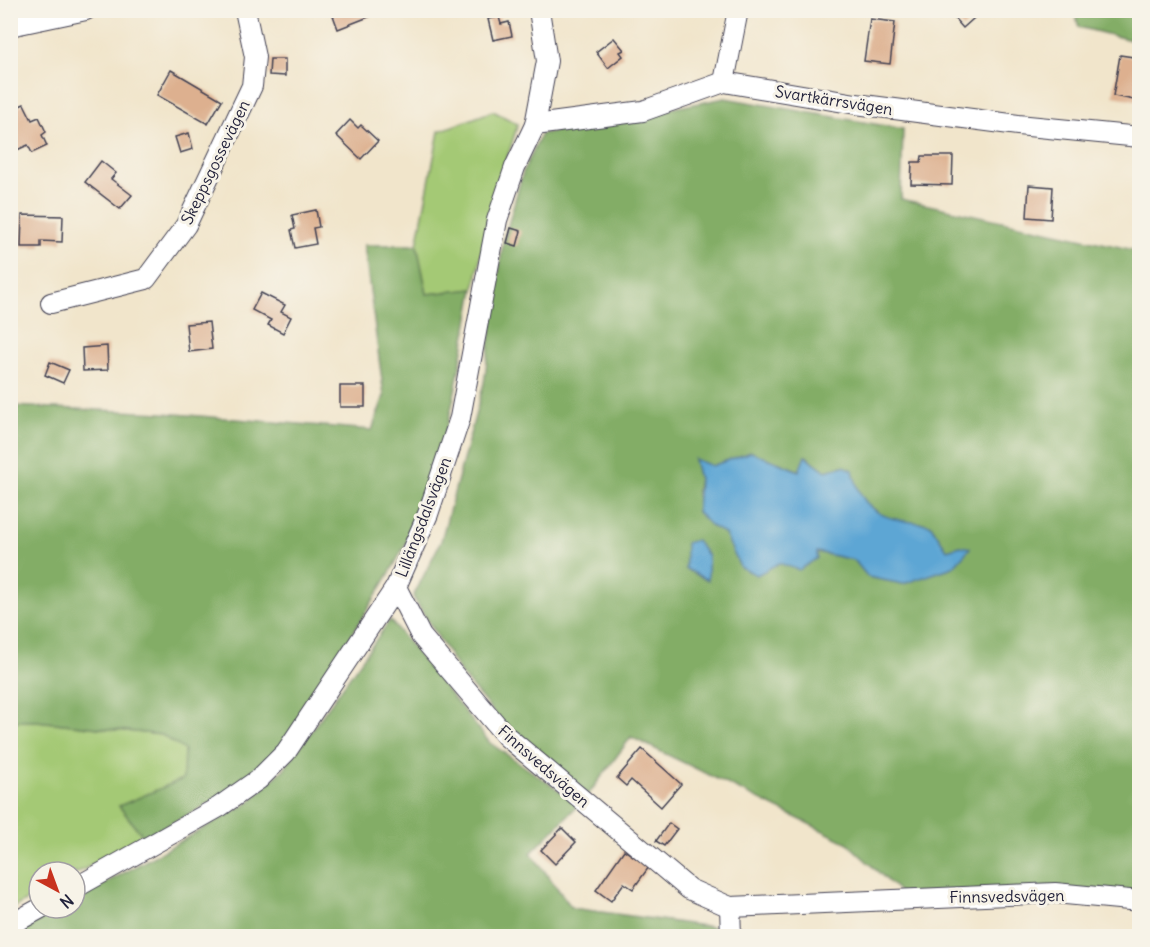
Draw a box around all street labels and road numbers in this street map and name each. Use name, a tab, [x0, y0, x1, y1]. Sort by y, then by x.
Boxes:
street label: Svartkärrsvägen	[774, 81, 894, 119]
street label: Skeppsgossevägen	[176, 97, 254, 227]
street label: Lillängsdalsvägen	[391, 454, 455, 580]
street label: Finnsvedsvägen	[494, 721, 594, 811]
street label: Finnsvedsvägen	[949, 885, 1065, 907]

